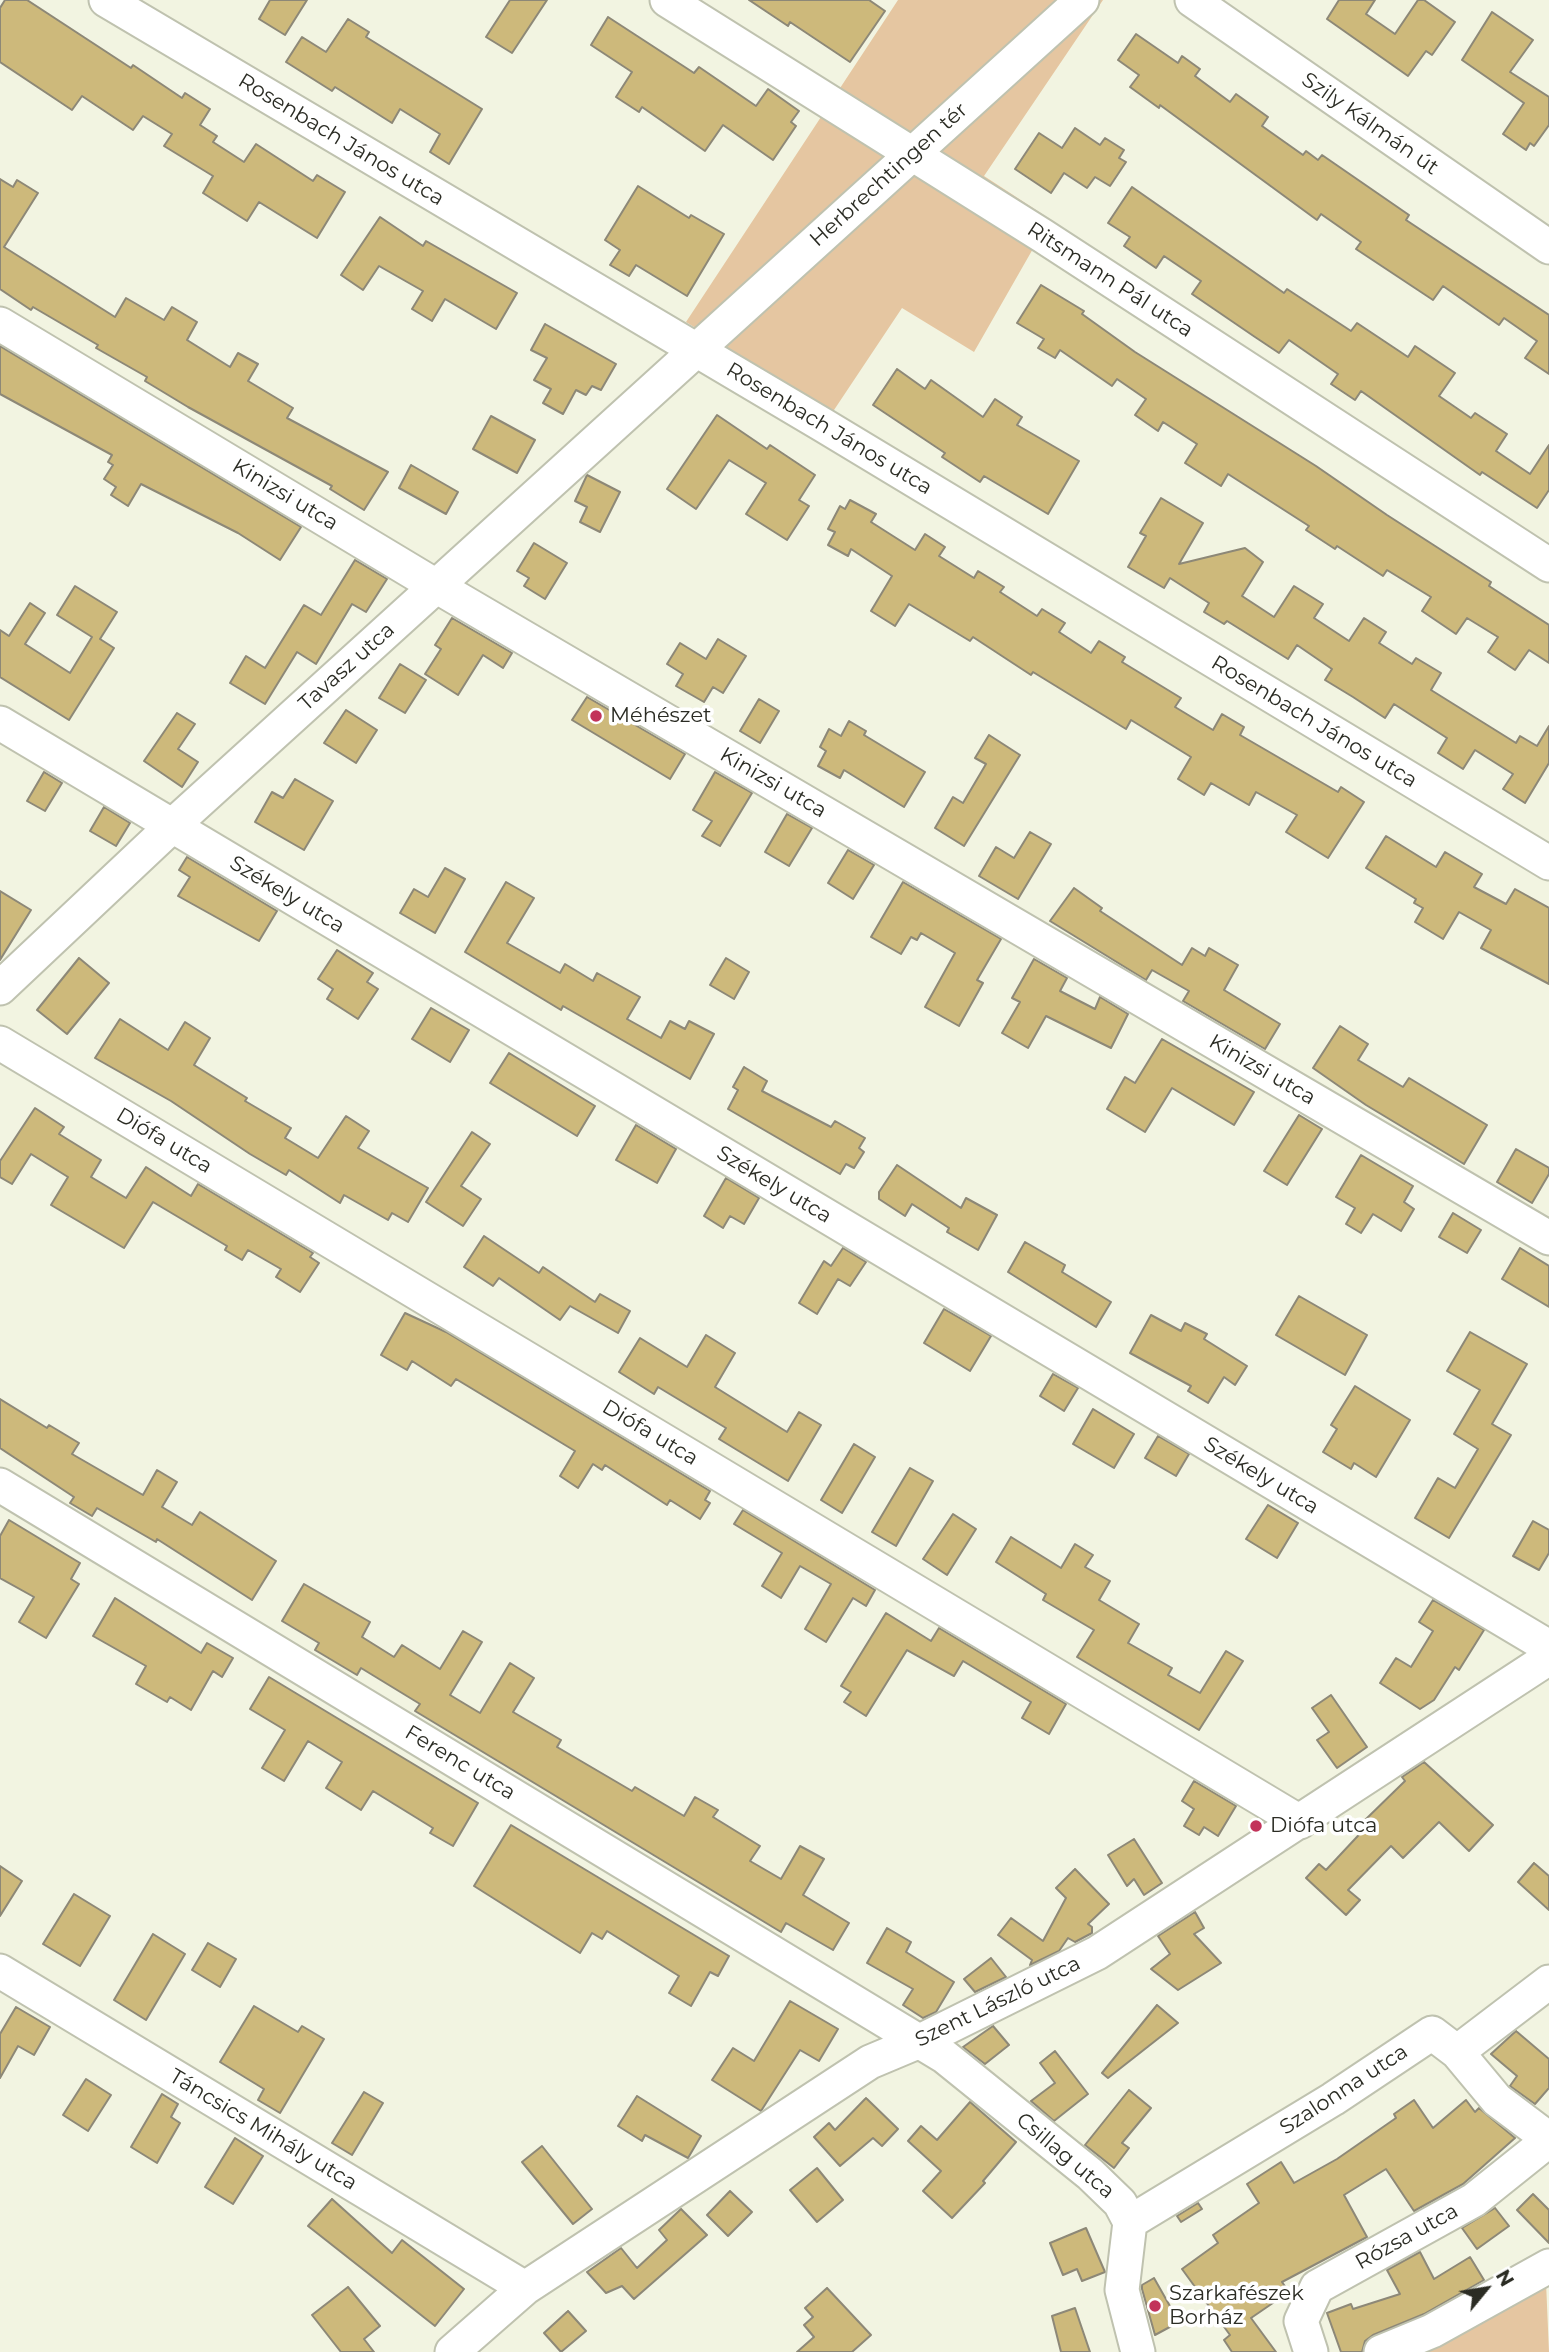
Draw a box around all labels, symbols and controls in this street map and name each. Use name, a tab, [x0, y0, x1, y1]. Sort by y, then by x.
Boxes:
street label: Szily Kálmán út	[1297, 67, 1443, 181]
street label: Rosenbach János utca	[233, 68, 449, 212]
street label: Herbrechtingen tér	[805, 98, 973, 252]
street label: Ritsmann Pál utca	[1022, 217, 1198, 343]
street label: Rosenbach János utca	[721, 357, 937, 501]
street label: Kinizsi utca	[228, 454, 342, 536]
street label: Tavasz utca	[294, 618, 400, 716]
street label: Rosenbach János utca	[1206, 650, 1422, 794]
place label: Méhészet	[610, 703, 712, 729]
marker: Méhészet	[588, 708, 604, 724]
street label: Kinizsi utca	[715, 742, 831, 824]
street label: Székely utca	[225, 851, 349, 939]
street label: Kinizsi utca	[1204, 1029, 1320, 1111]
street label: Diófa utca	[111, 1103, 217, 1179]
street label: Székely utca	[712, 1141, 836, 1229]
street label: Diófa utca	[597, 1395, 703, 1471]
street label: Székely utca	[1199, 1432, 1323, 1520]
street label: Ferenc utca	[400, 1720, 520, 1806]
place label: Diófa utca	[1270, 1813, 1377, 1839]
marker: Diófa utca	[1248, 1818, 1264, 1834]
street label: Szent László utca	[911, 1951, 1085, 2053]
street label: Szalonna utca	[1275, 2039, 1413, 2141]
street label: Táncsics Mihály utca	[165, 2064, 361, 2196]
street label: Csillag utca	[1011, 2108, 1119, 2204]
street label: Rózsa utca	[1351, 2198, 1463, 2276]
north arrow	[1451, 2254, 1521, 2324]
text: N	[1491, 2266, 1518, 2291]
place label: Szarkafészek Borház	[1169, 2281, 1304, 2331]
marker: Szarkafészek Borház	[1147, 2298, 1163, 2314]

